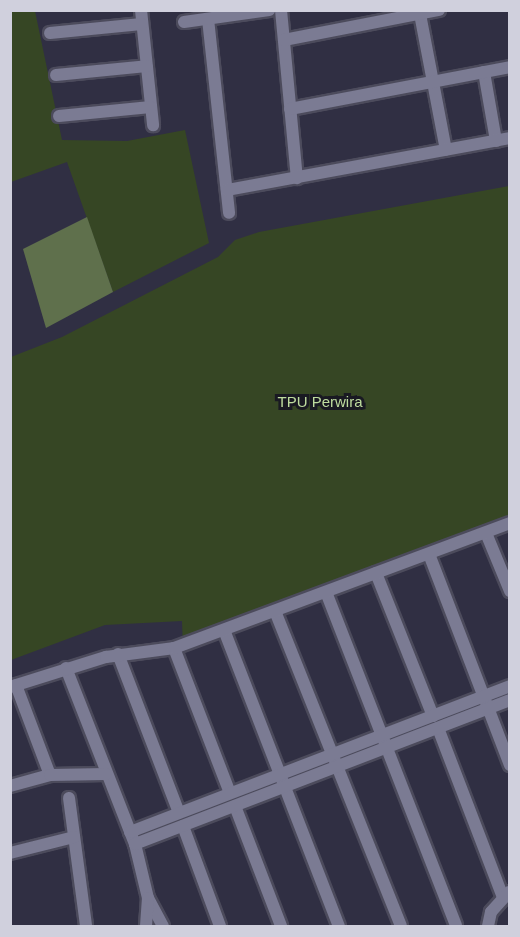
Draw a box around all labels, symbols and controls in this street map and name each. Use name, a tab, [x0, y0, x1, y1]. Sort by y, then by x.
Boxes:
park label: TPU Perwira	[277, 393, 363, 411]

